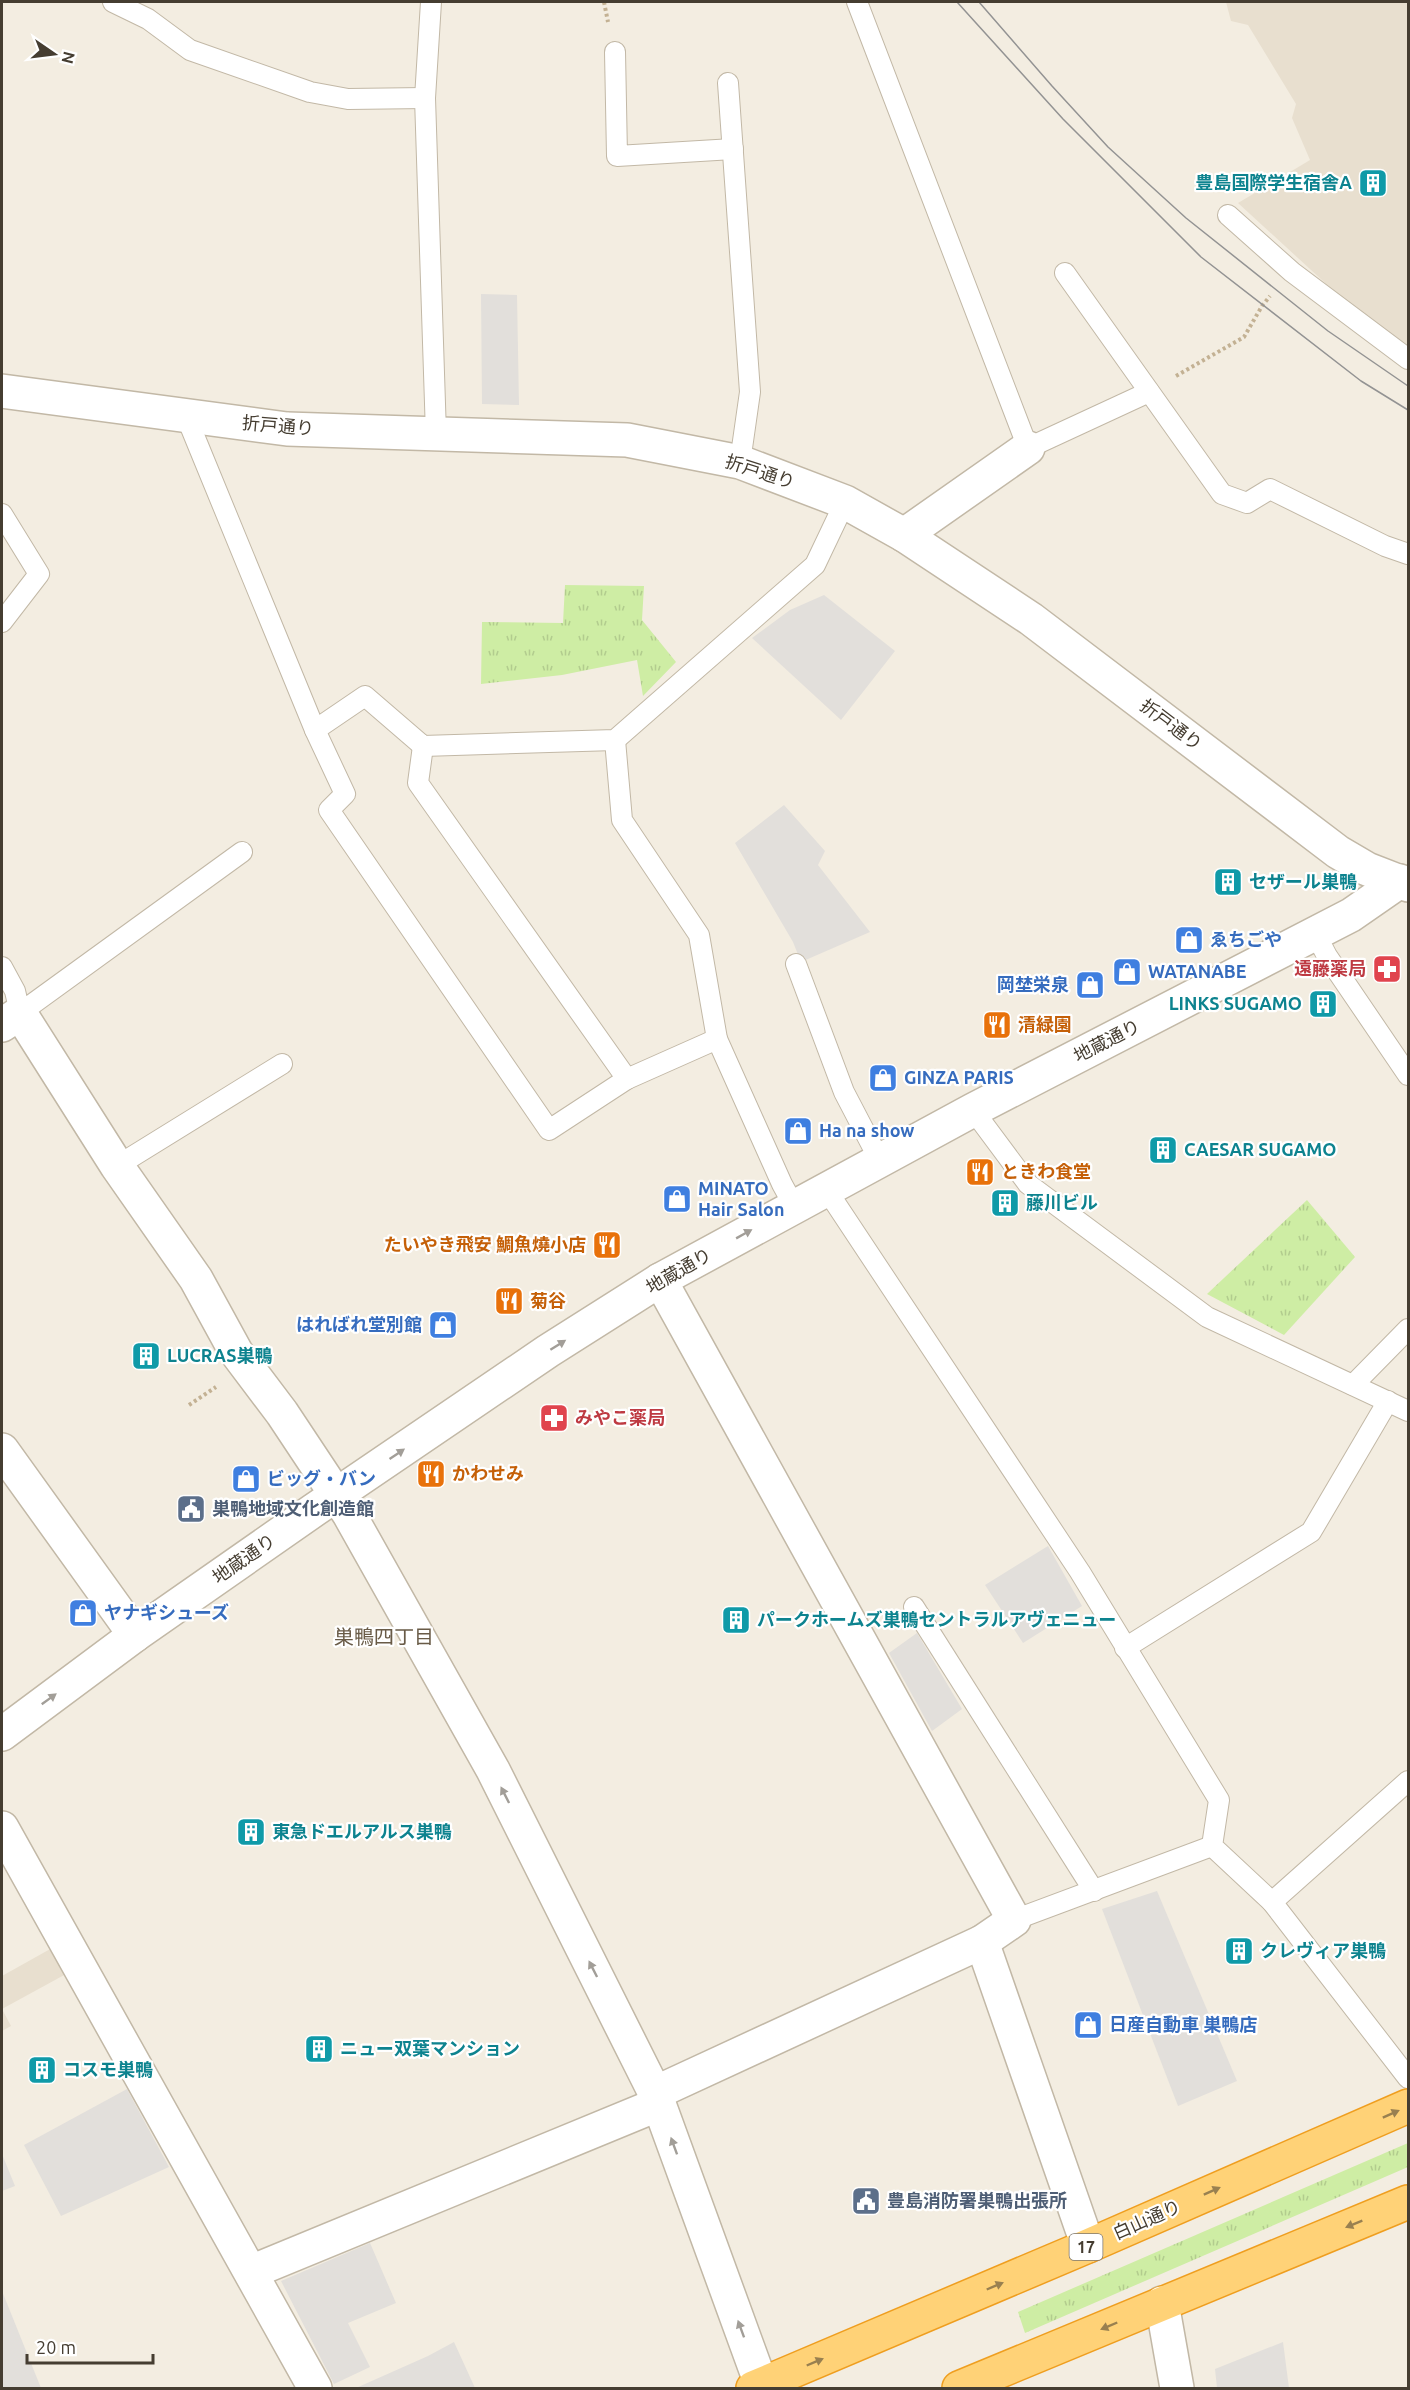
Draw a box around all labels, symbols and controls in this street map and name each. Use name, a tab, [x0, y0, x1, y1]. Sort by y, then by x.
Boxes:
north arrow	[24, 24, 84, 84]
text: N	[58, 50, 79, 66]
building icon: 豊島国際学生宿舎A	[1357, 167, 1389, 199]
place label: 豊島国際学生宿舎A	[1195, 172, 1352, 192]
street label: 折戸通り	[241, 412, 315, 438]
street label: 折戸通り	[723, 450, 798, 492]
street label: 折戸通り	[1137, 695, 1206, 754]
building icon: セザール巣鴨	[1212, 866, 1244, 898]
place label: セザール巣鴨	[1249, 871, 1357, 891]
shop icon: ゑちごや	[1173, 924, 1205, 956]
place label: ゑちごや	[1210, 929, 1282, 949]
pharmacy icon: 遠藤薬局	[1371, 953, 1403, 985]
shop icon: WATANABE	[1111, 956, 1143, 988]
place label: 遠藤薬局	[1294, 958, 1366, 978]
place label: WATANABE	[1148, 961, 1247, 981]
shop icon: 岡埜栄泉	[1074, 969, 1106, 1001]
place label: 岡埜栄泉	[997, 974, 1069, 994]
building icon: LINKS SUGAMO	[1307, 988, 1339, 1020]
place label: LINKS SUGAMO	[1169, 993, 1302, 1013]
restaurant icon: 清緑園	[981, 1009, 1013, 1041]
place label: 清緑園	[1018, 1014, 1072, 1034]
street label: 地蔵通り	[1070, 1015, 1143, 1065]
shop icon: GINZA PARIS	[867, 1062, 899, 1094]
place label: GINZA PARIS	[904, 1067, 1014, 1087]
shop icon: Ha na show	[782, 1115, 814, 1147]
place label: Ha na show	[819, 1120, 914, 1140]
building icon: CAESAR SUGAMO	[1147, 1134, 1179, 1166]
place label: CAESAR SUGAMO	[1184, 1139, 1336, 1159]
restaurant icon: ときわ食堂	[964, 1156, 996, 1188]
place label: ときわ食堂	[1001, 1161, 1091, 1181]
place label: MINATO Hair Salon	[698, 1178, 784, 1219]
shop icon: MINATO Hair Salon	[661, 1183, 693, 1215]
building icon: 藤川ビル	[989, 1187, 1021, 1219]
place label: 藤川ビル	[1026, 1192, 1098, 1212]
restaurant icon: たいやき飛安 鯛魚燒小店	[591, 1229, 623, 1261]
one-way arrow	[735, 1229, 752, 1239]
place label: たいやき飛安 鯛魚燒小店	[384, 1234, 586, 1254]
street label: 地蔵通り	[642, 1243, 715, 1297]
restaurant icon: 菊谷	[493, 1285, 525, 1317]
place label: 菊谷	[530, 1290, 566, 1310]
shop icon: はればれ堂別館	[427, 1309, 459, 1341]
place label: はればれ堂別館	[296, 1314, 422, 1334]
one-way arrow	[550, 1339, 566, 1350]
building icon: LUCRAS巣鴨	[130, 1340, 162, 1372]
place label: LUCRAS巣鴨	[167, 1345, 272, 1365]
pharmacy icon: みやこ薬局	[538, 1402, 570, 1434]
place label: みやこ薬局	[575, 1407, 665, 1427]
one-way arrow	[388, 1448, 404, 1460]
restaurant icon: かわせみ	[415, 1458, 447, 1490]
shop icon: ビッグ・バン	[230, 1463, 262, 1495]
place label: かわせみ	[452, 1463, 524, 1483]
place label: ビッグ・バン	[267, 1468, 376, 1488]
public building icon: 巣鴨地域文化創造館	[175, 1493, 207, 1525]
place label: 巣鴨地域文化創造館	[212, 1498, 374, 1518]
street label: 地蔵通り	[208, 1529, 279, 1587]
shop icon: ヤナギシューズ	[67, 1597, 99, 1629]
place label: ヤナギシューズ	[104, 1602, 229, 1622]
building icon: パークホームズ巣鴨セントラルアヴェニュー	[720, 1604, 752, 1636]
place label: パークホームズ巣鴨セントラルアヴェニュー	[757, 1609, 1116, 1629]
district label: 巣鴨四丁目	[334, 1625, 434, 1648]
one-way arrow	[41, 1694, 56, 1706]
one-way arrow	[501, 1786, 511, 1804]
building icon: 東急ドエルアルス巣鴨	[235, 1816, 267, 1848]
place label: 東急ドエルアルス巣鴨	[272, 1821, 452, 1841]
building icon: クレヴィア巣鴨	[1223, 1935, 1255, 1967]
place label: クレヴィア巣鴨	[1260, 1940, 1386, 1960]
one-way arrow	[588, 1961, 598, 1978]
shop icon: 日産自動車 巣鴨店	[1072, 2009, 1104, 2041]
place label: 日産自動車 巣鴨店	[1109, 2014, 1257, 2034]
building icon: ニュー双葉マンション	[303, 2033, 335, 2065]
place label: ニュー双葉マンション	[340, 2038, 520, 2058]
building icon: コスモ巣鴨	[26, 2054, 58, 2086]
place label: コスモ巣鴨	[63, 2059, 153, 2079]
one-way arrow	[1382, 2109, 1400, 2119]
one-way arrow	[669, 2137, 679, 2155]
public building icon: 豊島消防署巣鴨出張所	[850, 2185, 882, 2217]
one-way arrow	[1203, 2186, 1221, 2196]
place label: 豊島消防署巣鴨出張所	[887, 2190, 1067, 2210]
street label: 白山通り	[1110, 2195, 1184, 2243]
one-way arrow	[1345, 2219, 1363, 2229]
road number: 17	[1070, 2234, 1102, 2260]
one-way arrow	[986, 2281, 1004, 2291]
one-way arrow	[735, 2320, 745, 2338]
one-way arrow	[1099, 2321, 1117, 2331]
scale bar	[27, 2327, 153, 2365]
text: 20 m	[36, 2337, 76, 2357]
one-way arrow	[806, 2356, 824, 2366]

